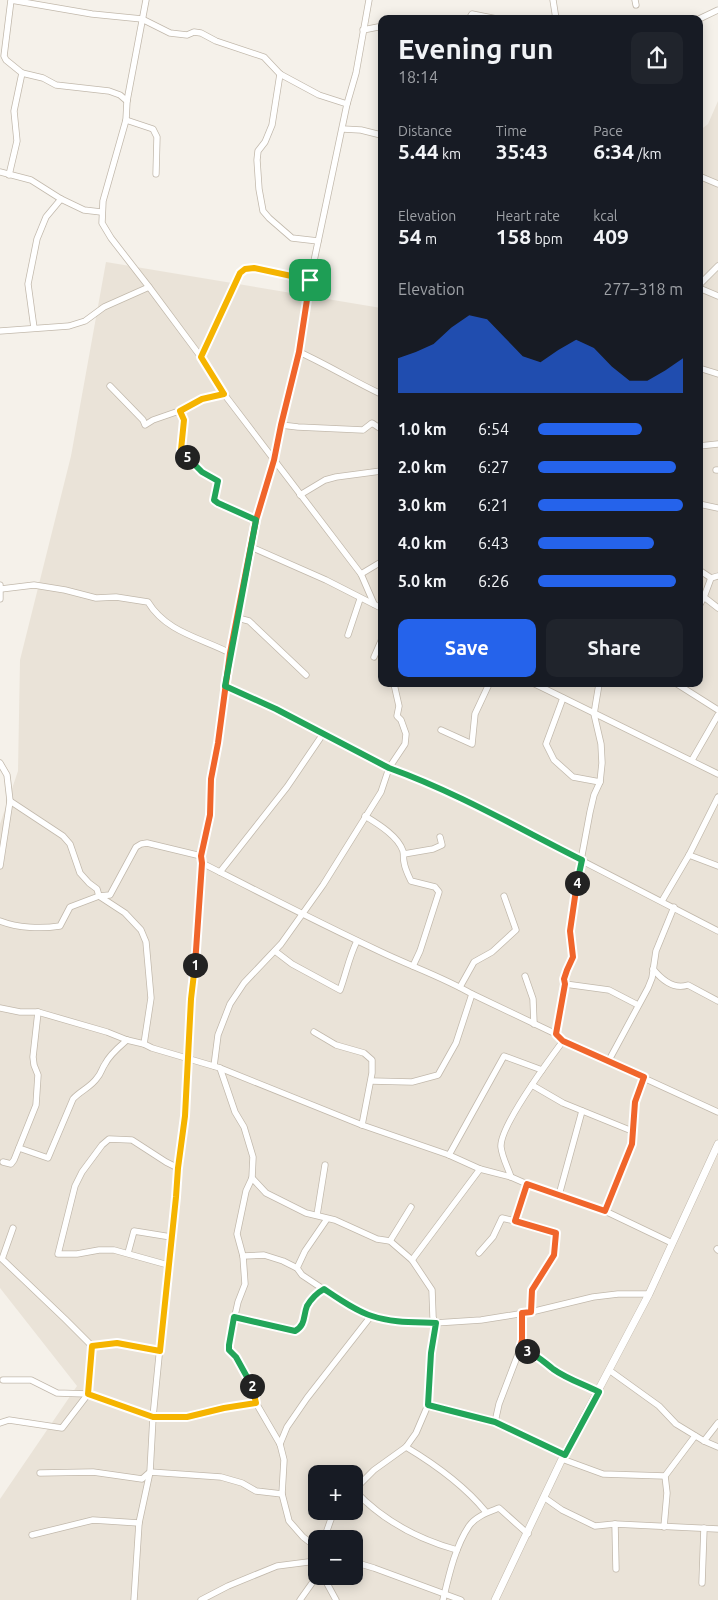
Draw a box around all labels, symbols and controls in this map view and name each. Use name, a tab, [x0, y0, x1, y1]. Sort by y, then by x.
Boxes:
button: share	[631, 32, 683, 84]
text: Evening run	[398, 33, 553, 64]
text: 18:14	[398, 68, 438, 86]
text: Distance	[398, 123, 452, 139]
text: Time	[496, 123, 527, 139]
text: Pace	[593, 123, 623, 139]
text: 5.44	[398, 139, 439, 163]
text: 35:43	[496, 139, 548, 163]
text: 6:34	[593, 139, 634, 163]
text: km	[439, 146, 461, 162]
text: /km	[634, 146, 662, 162]
text: Elevation	[398, 208, 456, 224]
text: Heart rate	[496, 208, 560, 224]
text: kcal	[593, 208, 618, 224]
text: 54	[398, 224, 422, 248]
text: 158	[496, 224, 531, 248]
text: 409	[593, 224, 629, 248]
text: m	[422, 231, 437, 247]
text: bpm	[531, 231, 563, 247]
pin	[289, 259, 331, 301]
icon: arrive	[296, 266, 324, 294]
text: Elevation	[398, 280, 465, 298]
text: 277–318 m	[603, 280, 683, 298]
text: 1.0 km	[398, 420, 447, 438]
text: 6:54	[478, 420, 509, 438]
pin: 5	[174, 444, 200, 470]
text: 5	[184, 449, 191, 465]
text: 2.0 km	[398, 458, 447, 476]
text: 6:27	[478, 458, 509, 476]
text: 3.0 km	[398, 496, 447, 514]
text: 6:21	[478, 496, 509, 514]
text: 4.0 km	[398, 534, 447, 552]
text: 6:43	[478, 534, 509, 552]
text: 5.0 km	[398, 572, 447, 590]
text: 6:26	[478, 572, 509, 590]
button: Save	[398, 619, 536, 677]
button: Share	[546, 619, 683, 677]
pin: 4	[564, 870, 590, 896]
text: 4	[574, 875, 581, 891]
pin: 1	[182, 952, 208, 978]
text: 1	[192, 957, 199, 973]
pin: 3	[514, 1338, 540, 1364]
text: 3	[524, 1343, 531, 1359]
pin: 2	[240, 1374, 264, 1398]
text: 2	[249, 1378, 256, 1394]
map controls	[308, 1465, 363, 1585]
button: +	[308, 1465, 363, 1520]
button: −	[308, 1530, 363, 1585]

